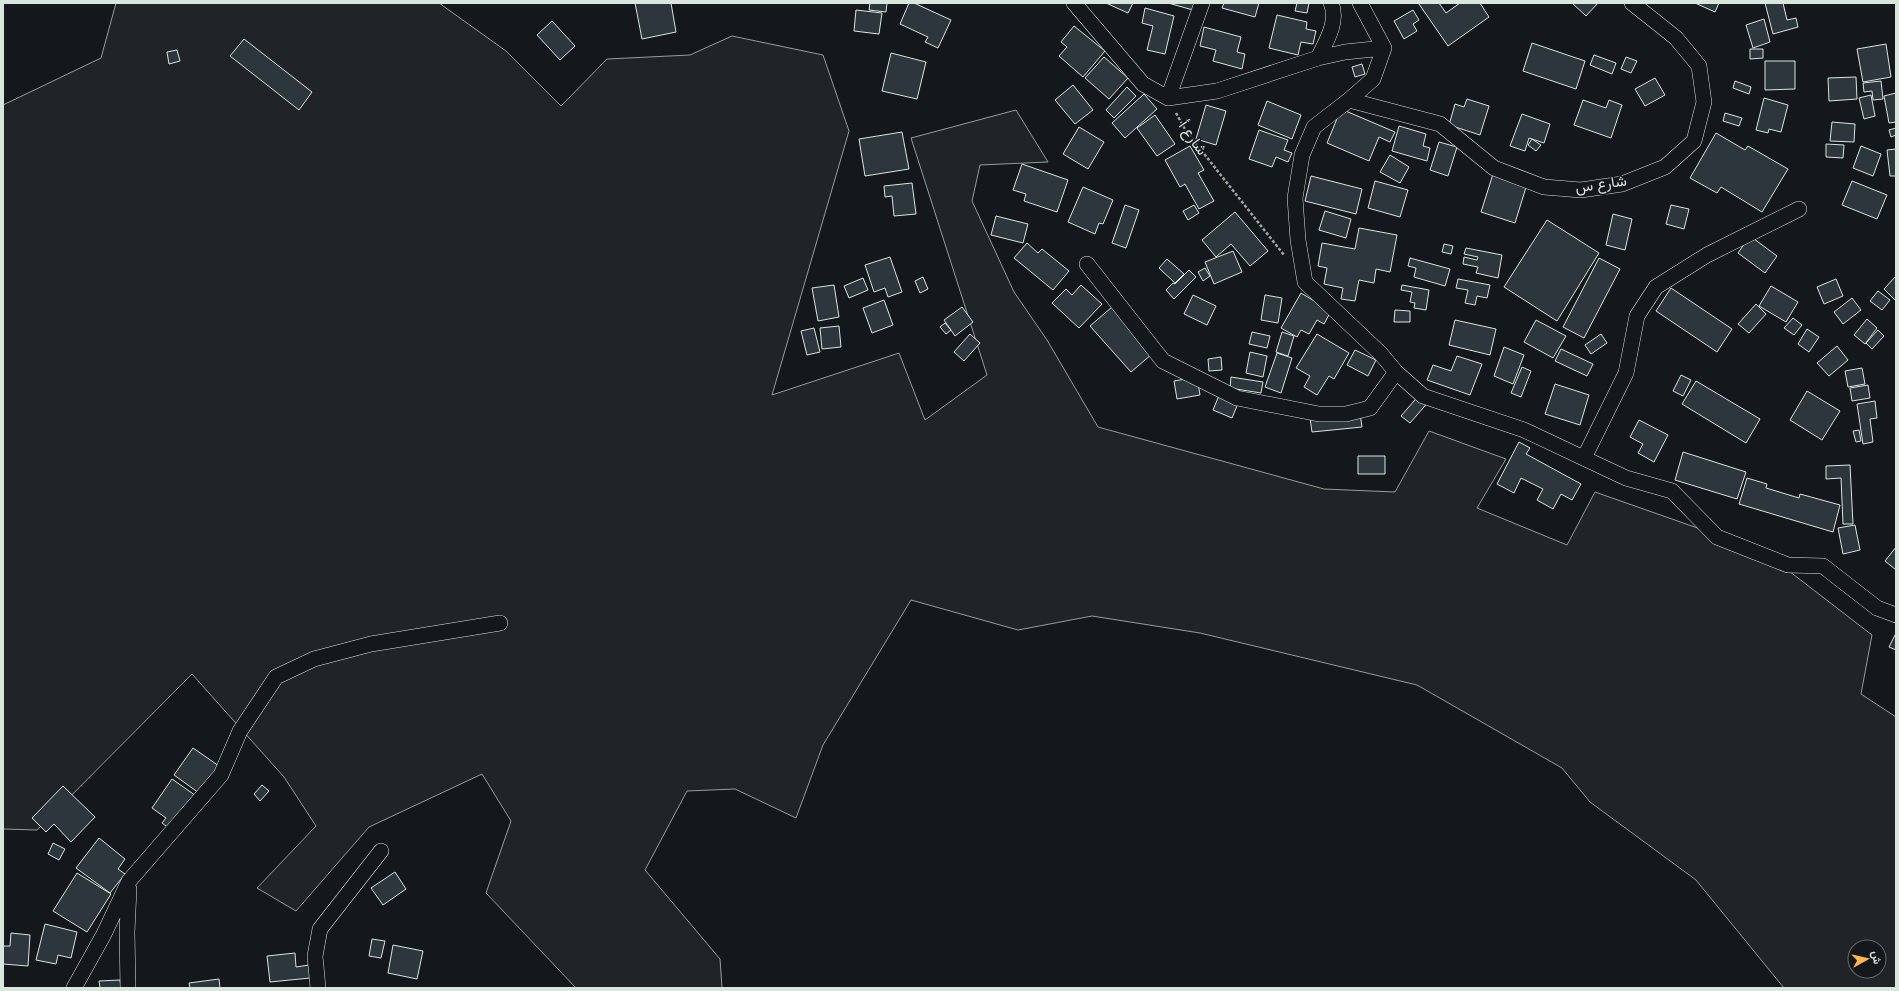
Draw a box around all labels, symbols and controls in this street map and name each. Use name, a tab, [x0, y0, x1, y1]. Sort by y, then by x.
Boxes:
street label: شارع أ	[1173, 117, 1212, 160]
street label: شارع ﺱ	[1574, 170, 1628, 198]
north arrow	[1847, 939, 1887, 979]
text: ش	[1869, 950, 1885, 965]

